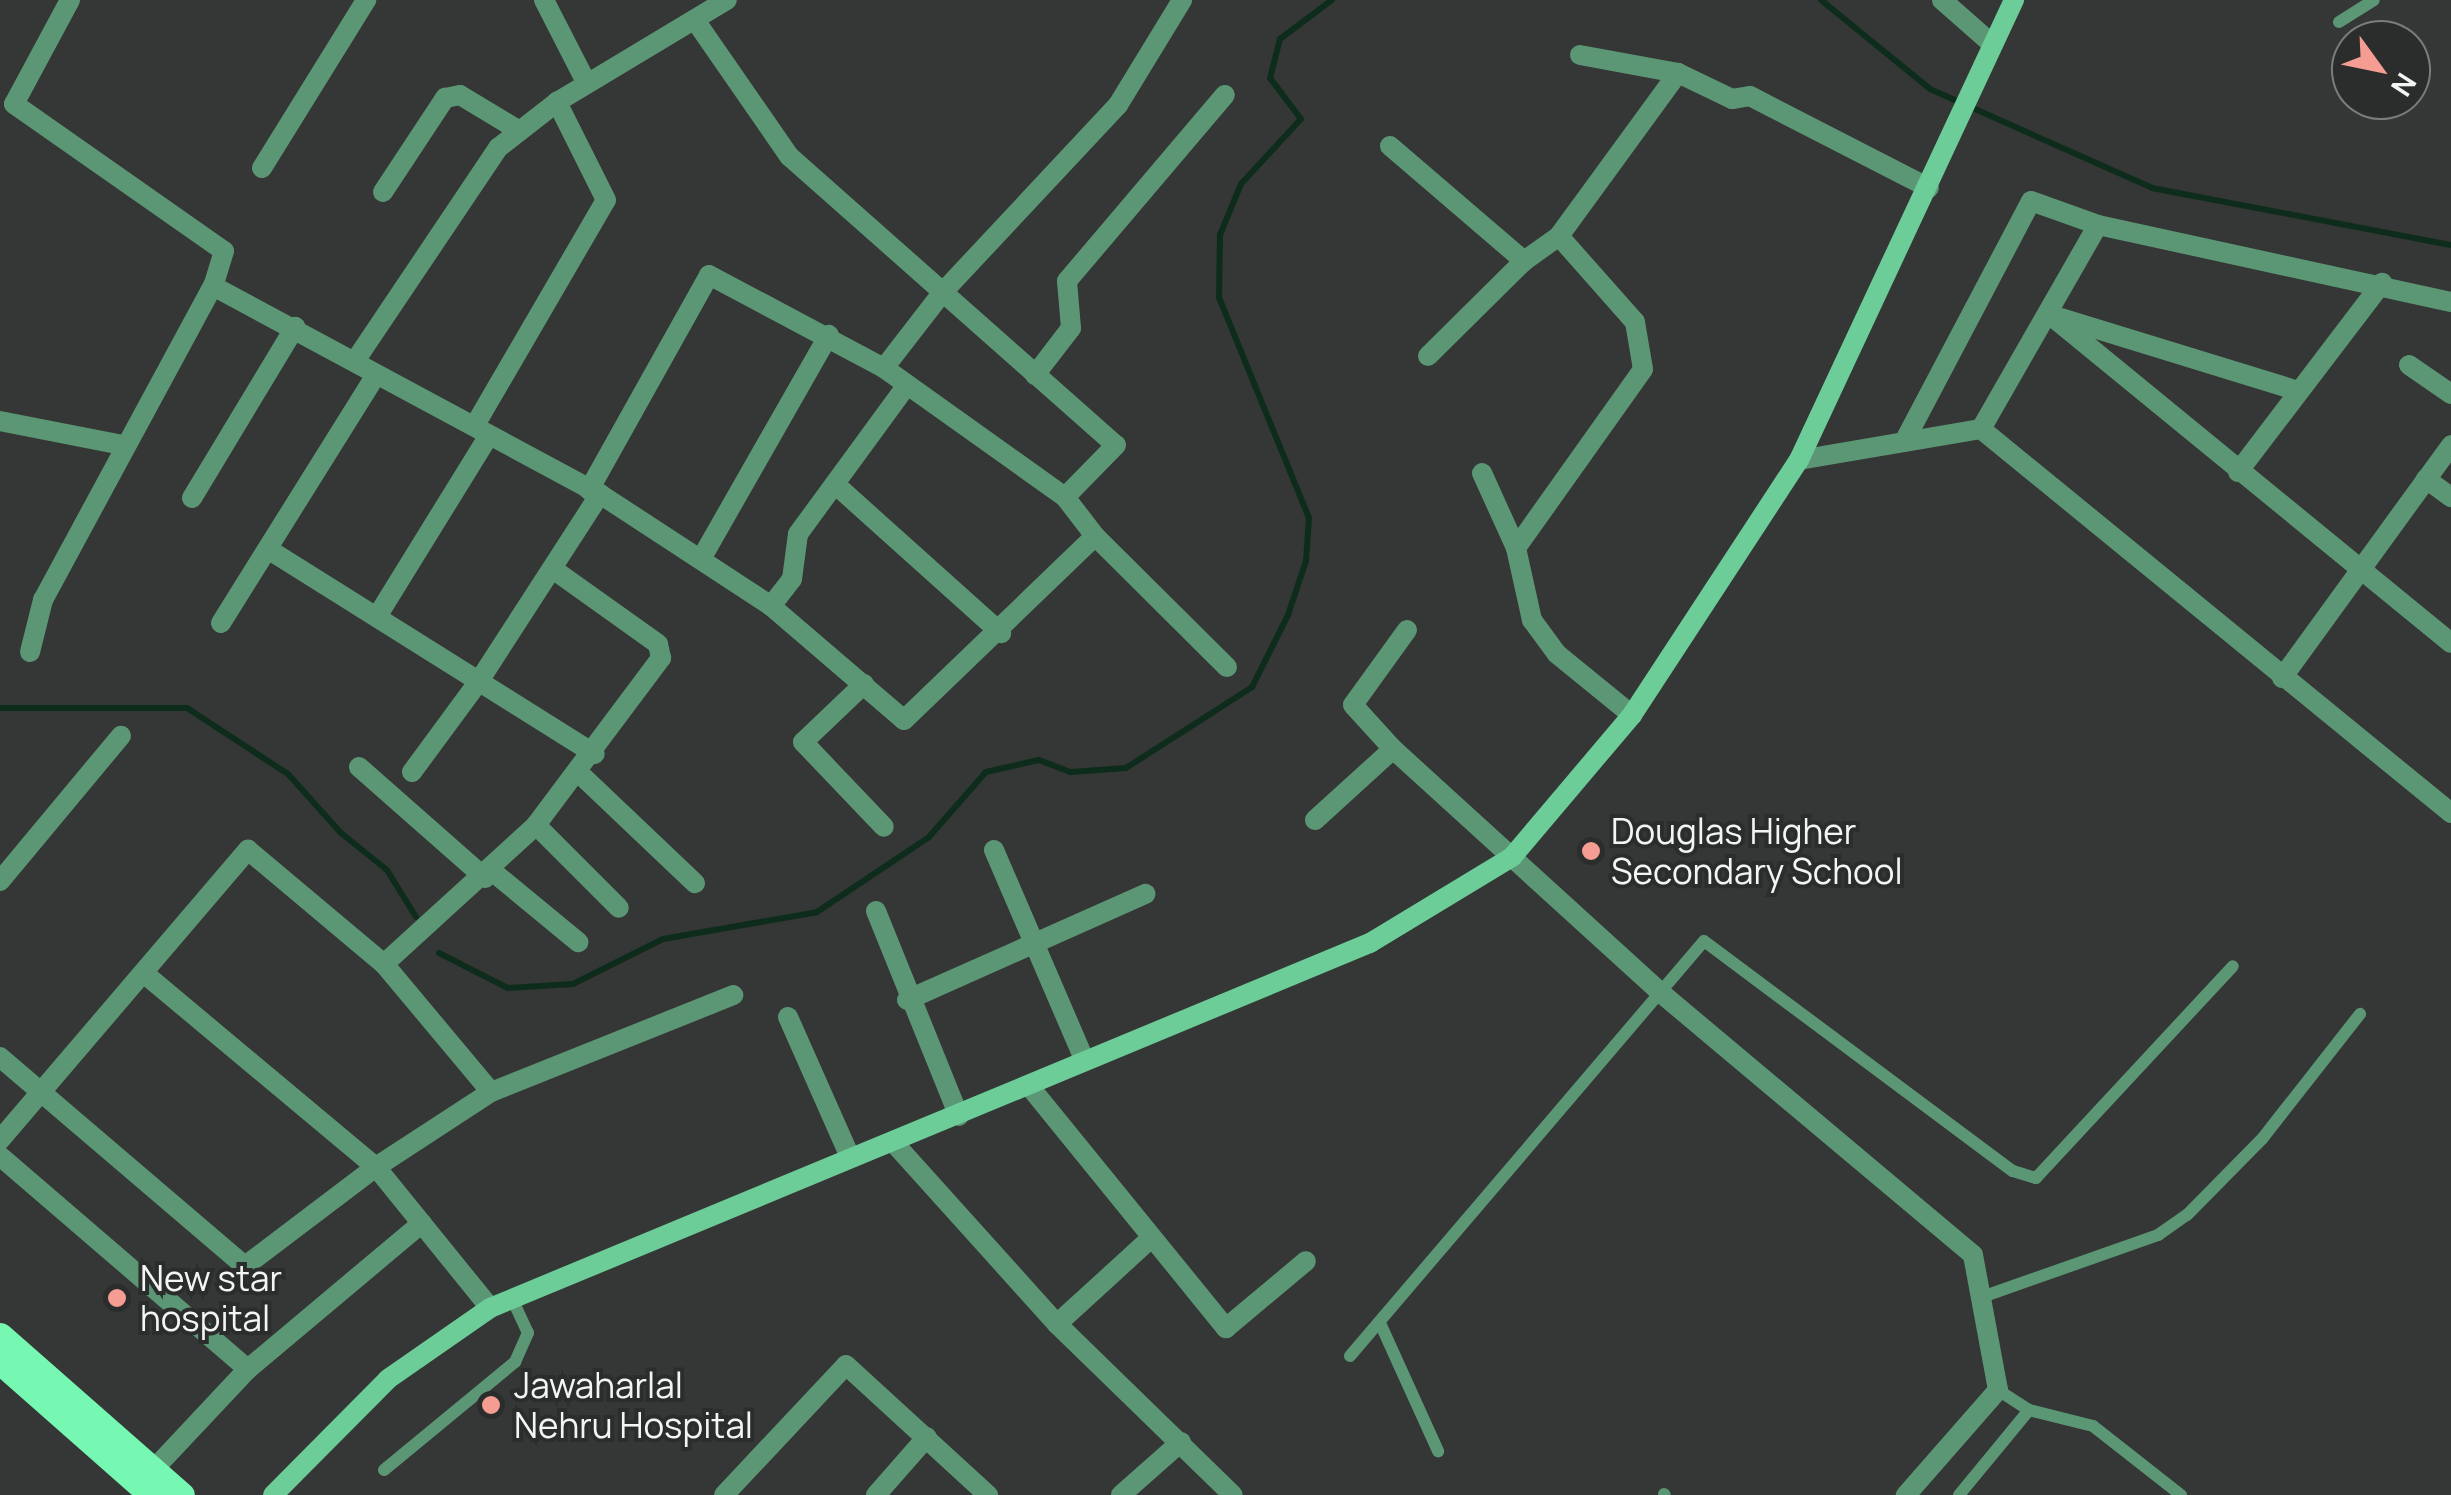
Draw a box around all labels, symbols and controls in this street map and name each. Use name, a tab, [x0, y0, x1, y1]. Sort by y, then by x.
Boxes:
north arrow	[2331, 20, 2431, 120]
text: N	[2383, 66, 2426, 104]
place label: Douglas Higher Secondary School	[1611, 810, 1903, 892]
marker: Douglas Higher Secondary School	[1580, 840, 1602, 862]
place label: New star hospital	[140, 1257, 282, 1339]
marker: New star hospital	[104, 1285, 130, 1311]
place label: Jawaharlal Nehru Hospital	[514, 1364, 753, 1446]
marker: Jawaharlal Nehru Hospital	[478, 1392, 504, 1418]

